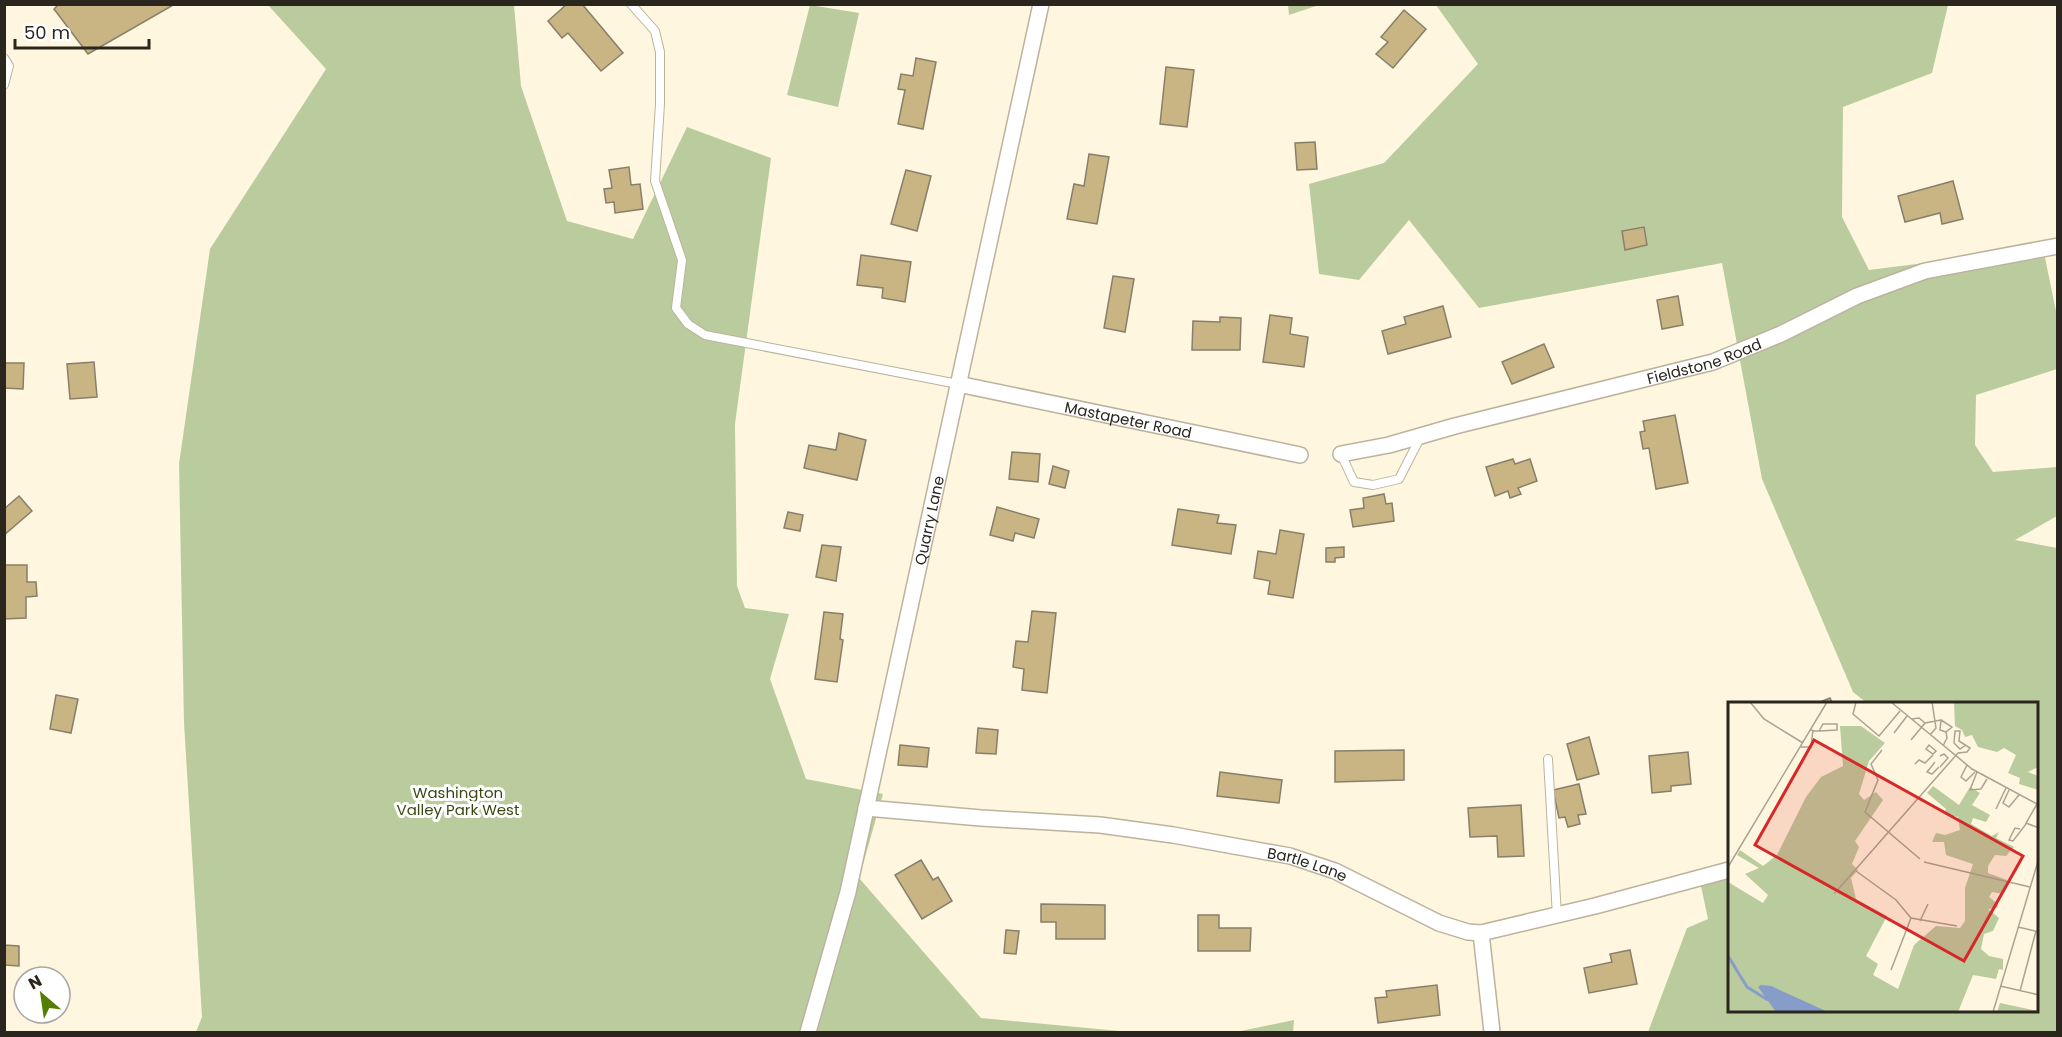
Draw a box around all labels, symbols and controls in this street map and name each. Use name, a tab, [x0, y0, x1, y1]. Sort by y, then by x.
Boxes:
scale bar	[15, 12, 148, 50]
text: 50 m	[24, 20, 70, 45]
street label: Fieldstone Road	[1644, 333, 1764, 389]
street label: Mastapeter Road	[1063, 396, 1194, 443]
street label: Quarry Lane	[909, 474, 949, 567]
inset map	[1728, 702, 2038, 1013]
park label: Washington Valley Park West	[397, 782, 519, 820]
street label: Bartle Lane	[1266, 842, 1351, 886]
north arrow	[12, 965, 72, 1025]
text: N	[24, 969, 46, 995]

